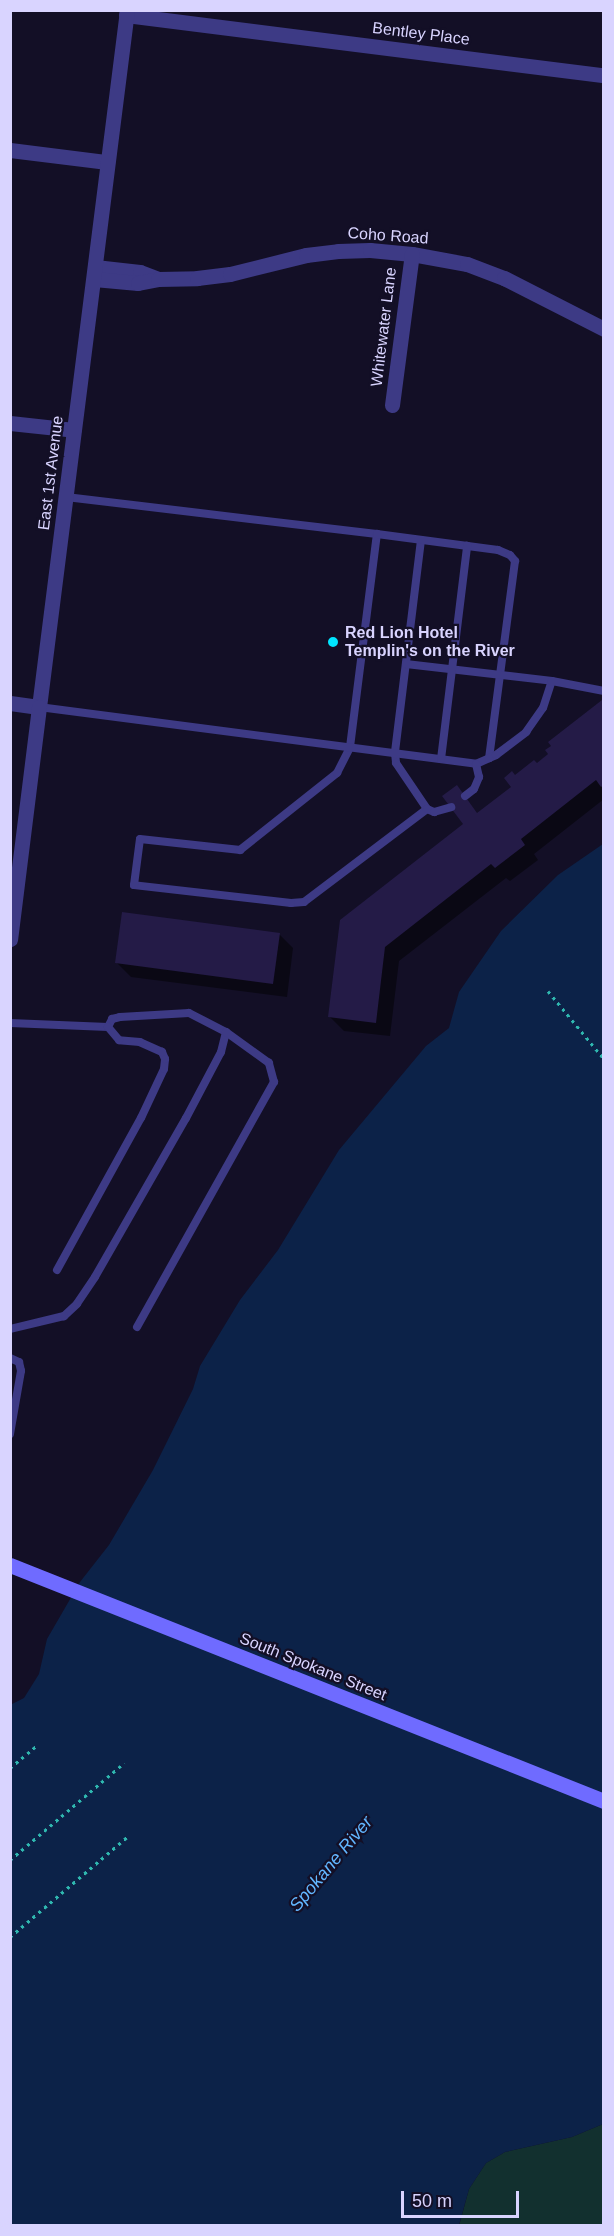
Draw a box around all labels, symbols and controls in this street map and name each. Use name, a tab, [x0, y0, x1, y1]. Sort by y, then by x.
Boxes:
street label: Bentley Place	[371, 19, 471, 49]
street label: Coho Road	[347, 224, 429, 248]
street label: Whitewater Lane	[367, 266, 401, 388]
street label: East 1st Avenue	[34, 414, 68, 532]
place label: Red Lion Hotel Templin's on the River	[345, 623, 515, 661]
marker: Red Lion Hotel Templin's on the River	[326, 635, 340, 649]
street label: South Spokane Street	[237, 1629, 389, 1705]
water label: Spokane River	[285, 1812, 377, 1916]
scale bar	[404, 2179, 522, 2217]
text: 50 m	[412, 2191, 452, 2211]

